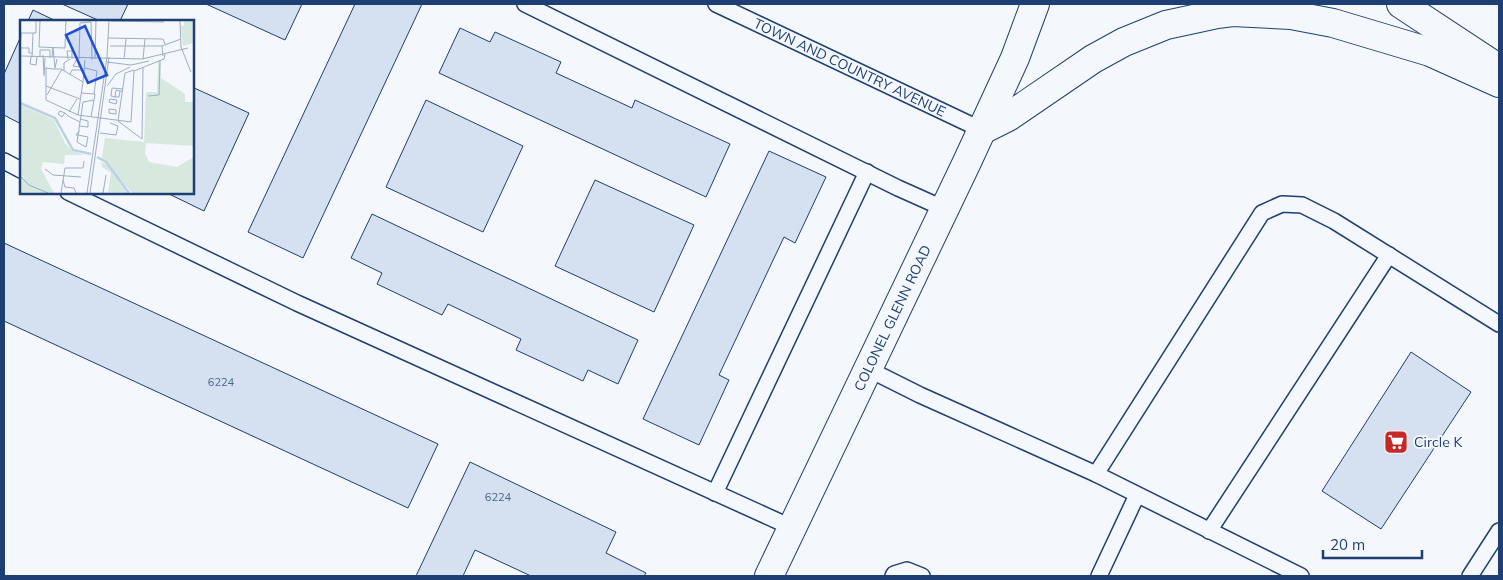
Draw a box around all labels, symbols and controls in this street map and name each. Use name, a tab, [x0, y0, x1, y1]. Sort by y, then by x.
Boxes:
street label: TOWN AND COUNTRY AVENUE	[751, 14, 949, 121]
inset map	[20, 20, 194, 194]
street label: COLONEL GLENN ROAD	[850, 242, 935, 394]
house number: 6224	[208, 375, 235, 389]
supermarket icon: Circle K	[1383, 429, 1409, 455]
place label: Circle K	[1414, 433, 1463, 451]
house number: 6224	[485, 490, 512, 504]
scale bar	[1323, 528, 1422, 560]
text: 20 m	[1330, 535, 1365, 554]

